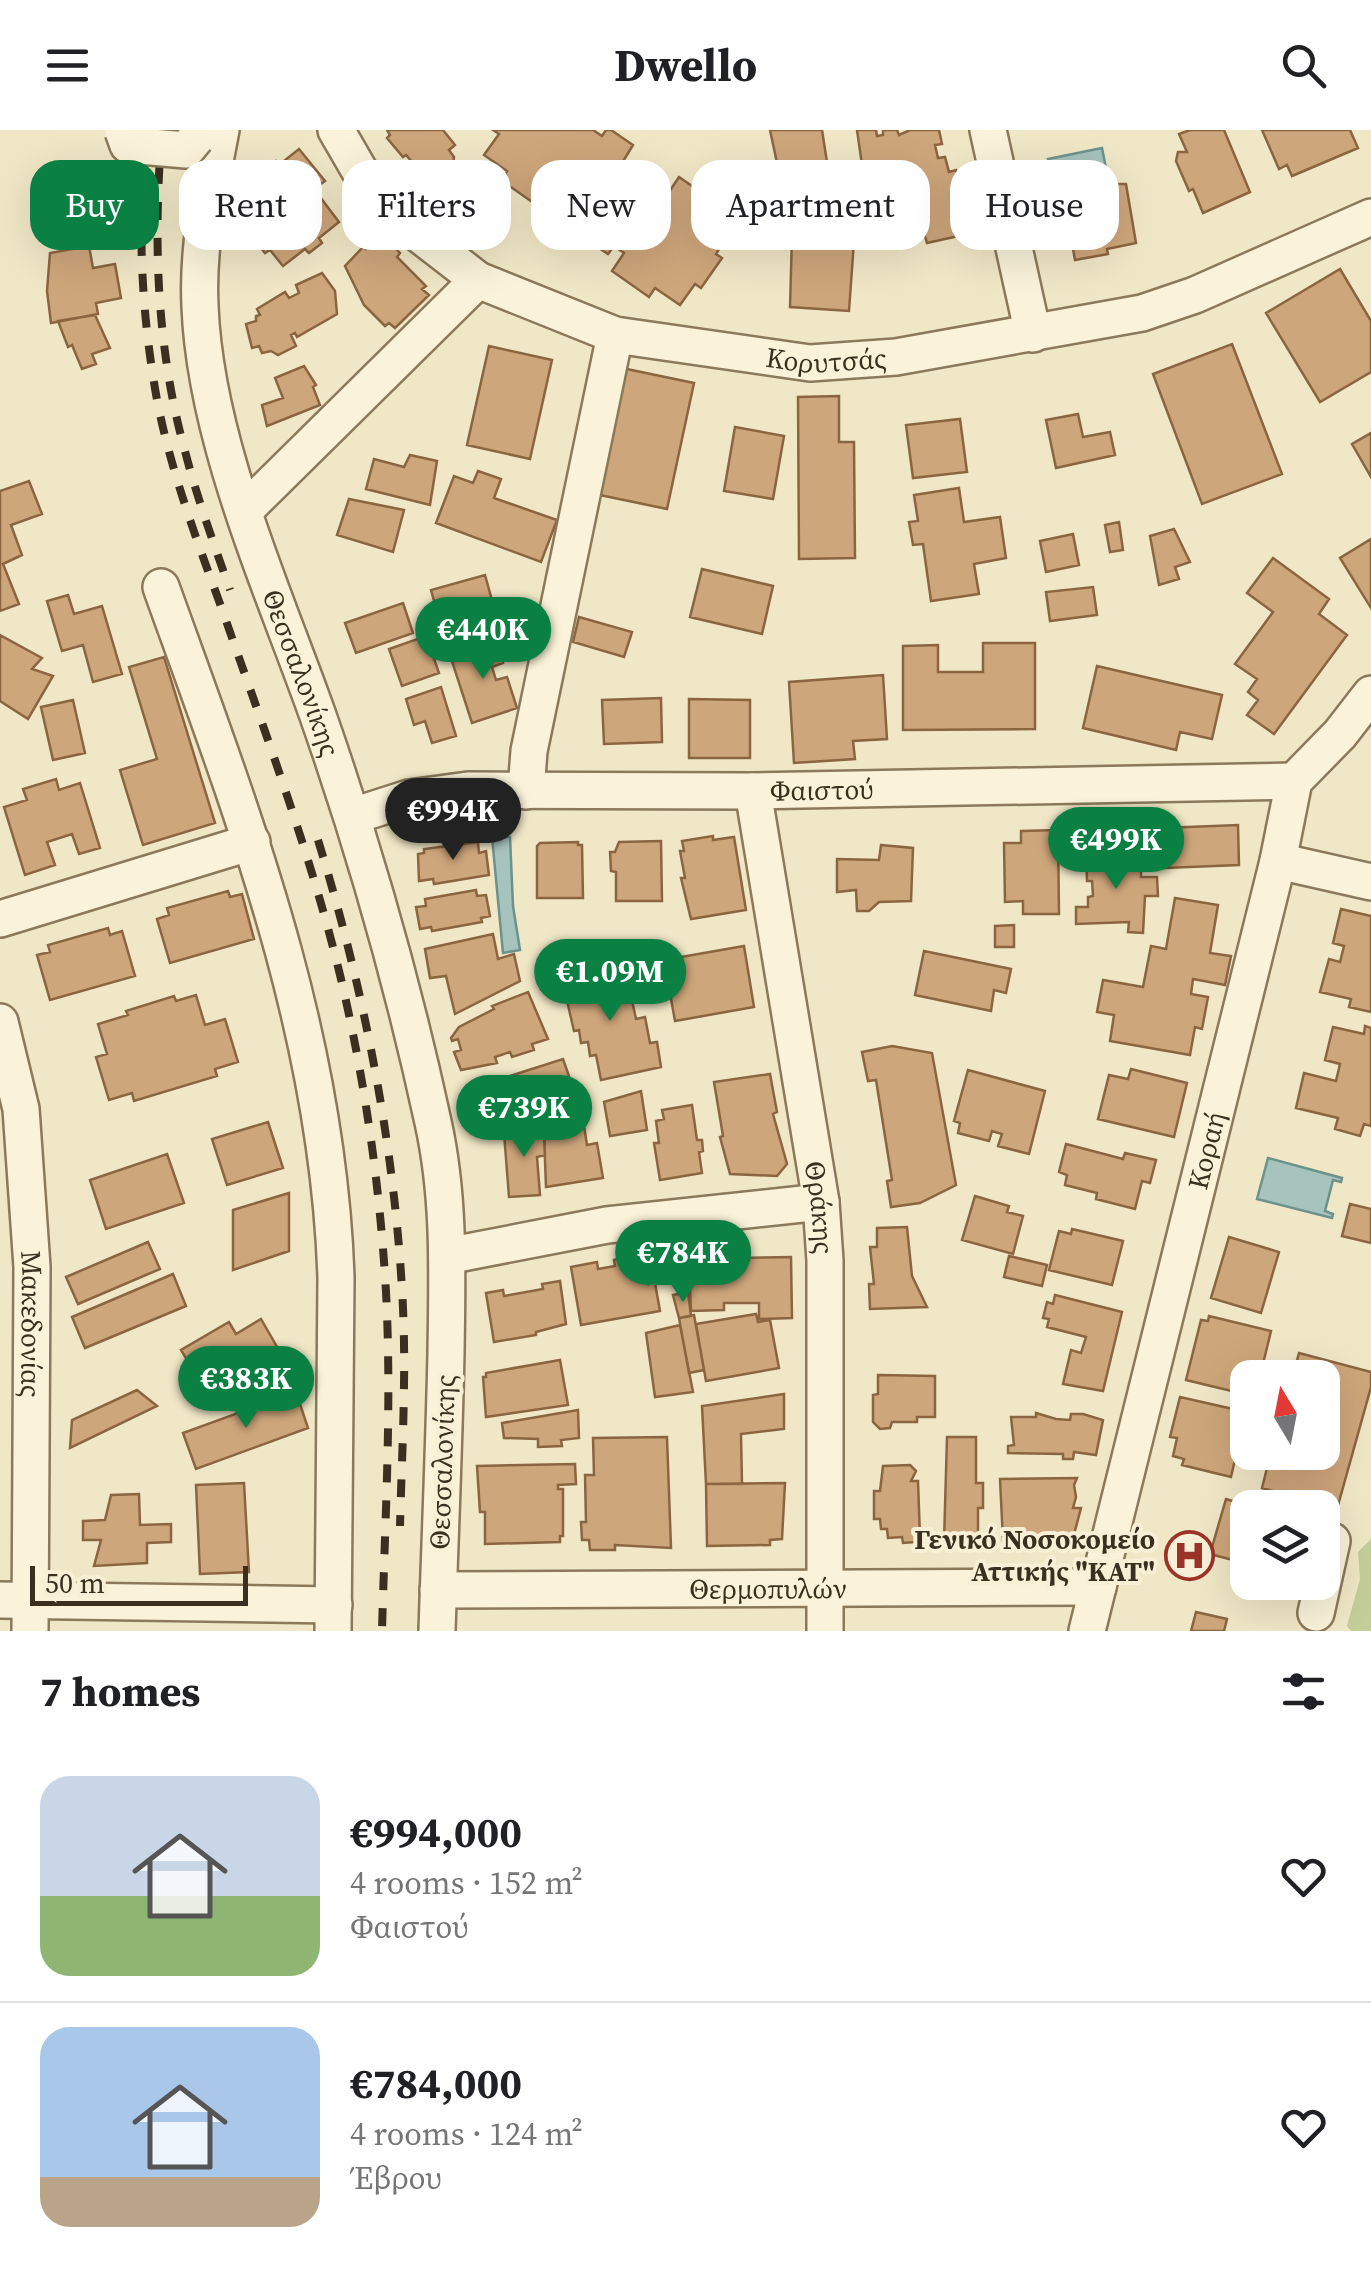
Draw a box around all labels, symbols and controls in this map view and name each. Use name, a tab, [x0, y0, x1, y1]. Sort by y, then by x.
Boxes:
text: Dwello	[614, 34, 757, 96]
icon: menu	[40, 38, 95, 93]
icon: search	[1276, 38, 1331, 93]
chip: Buy	[30, 160, 159, 250]
chip: Rent	[179, 160, 322, 250]
chip: Filters	[342, 160, 511, 250]
chip: New	[531, 160, 671, 250]
chip: Apartment	[691, 160, 930, 250]
chip: House	[950, 160, 1119, 250]
street label: Κορυτσάς	[763, 338, 888, 382]
street label: Θεσσαλονίκης	[253, 584, 350, 761]
pin: €440K	[413, 597, 553, 682]
text: €440K	[437, 607, 529, 651]
street label: Φαιστού	[769, 770, 874, 810]
pin: €994K	[383, 778, 523, 863]
text: €994K	[407, 788, 499, 832]
pin: €499K	[1046, 807, 1186, 892]
text: €499K	[1070, 817, 1162, 861]
pin: €1.09M	[529, 939, 691, 1024]
text: €1.09M	[556, 949, 664, 993]
pin: €739K	[454, 1075, 594, 1160]
text: €739K	[478, 1085, 570, 1129]
street label: Κοραή	[1178, 1108, 1234, 1193]
street label: Θράκης	[796, 1158, 843, 1255]
pin: €784K	[613, 1220, 753, 1305]
text: €784K	[637, 1230, 729, 1274]
street label: Μακεδονίας	[12, 1249, 52, 1398]
pin: €383K	[176, 1346, 316, 1431]
text: €383K	[200, 1356, 292, 1400]
north arrow	[1230, 1360, 1340, 1470]
map controls	[1230, 1360, 1340, 1600]
street label: Θεσσαλονίκης	[420, 1374, 464, 1550]
button: layers	[1230, 1490, 1340, 1600]
place label: Γενικό Νοσοκομείο Αττικής "ΚΑΤ"	[914, 1520, 1155, 1590]
hospital icon: Γενικό Νοσοκομείο Αττικής "ΚΑΤ"	[1164, 1529, 1216, 1581]
scale bar	[30, 1561, 248, 1606]
text: 50 m	[45, 1564, 105, 1602]
street label: Θερμοπυλών	[689, 1569, 847, 1608]
text: 7 homes	[40, 1662, 200, 1720]
icon: filters	[1276, 1664, 1331, 1719]
text: €994,000	[350, 1803, 522, 1861]
icon: home	[120, 1816, 240, 1936]
icon: heart	[1276, 1849, 1331, 1904]
text: 4 rooms · 152 m²	[350, 1861, 583, 1905]
text: Φαιστού	[350, 1905, 469, 1949]
text: €784,000	[350, 2054, 522, 2112]
icon: home	[120, 2067, 240, 2187]
icon: heart	[1276, 2100, 1331, 2155]
text: 4 rooms · 124 m²	[350, 2112, 583, 2156]
text: Έβρου	[350, 2156, 442, 2200]

